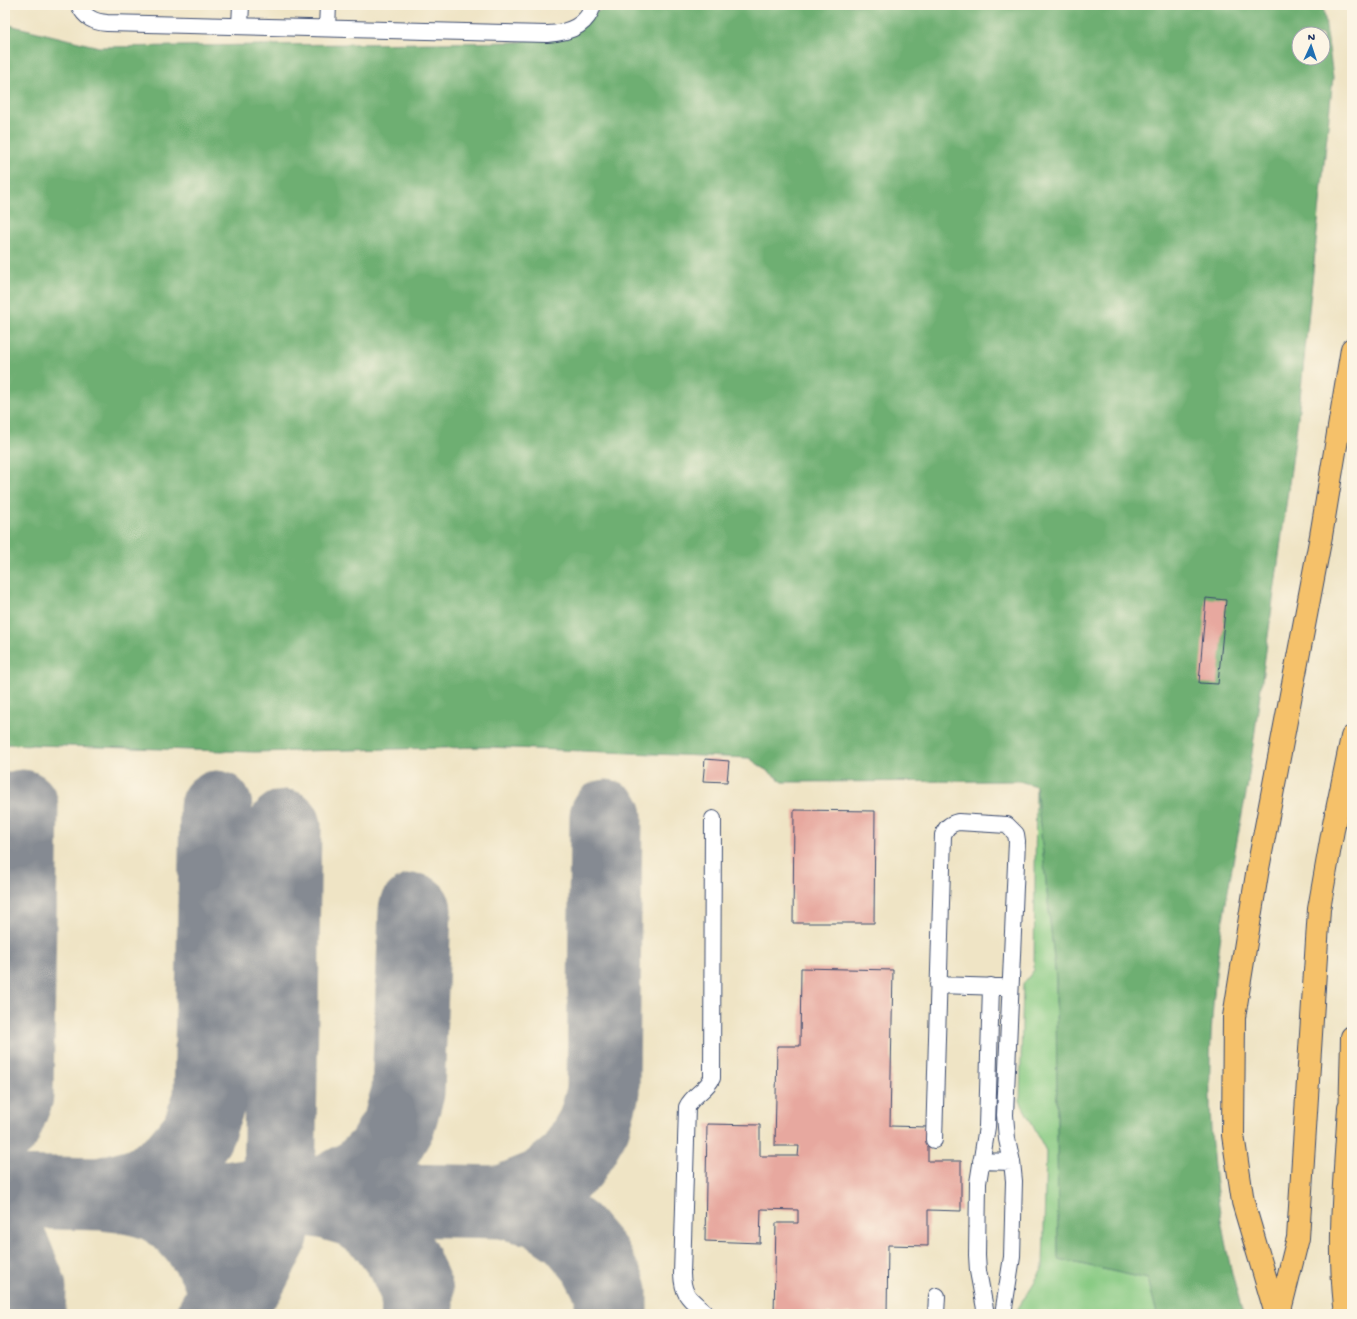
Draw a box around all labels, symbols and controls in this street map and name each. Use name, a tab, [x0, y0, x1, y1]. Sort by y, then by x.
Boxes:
north arrow	[1291, 26, 1331, 66]
text: N	[1308, 32, 1315, 44]

